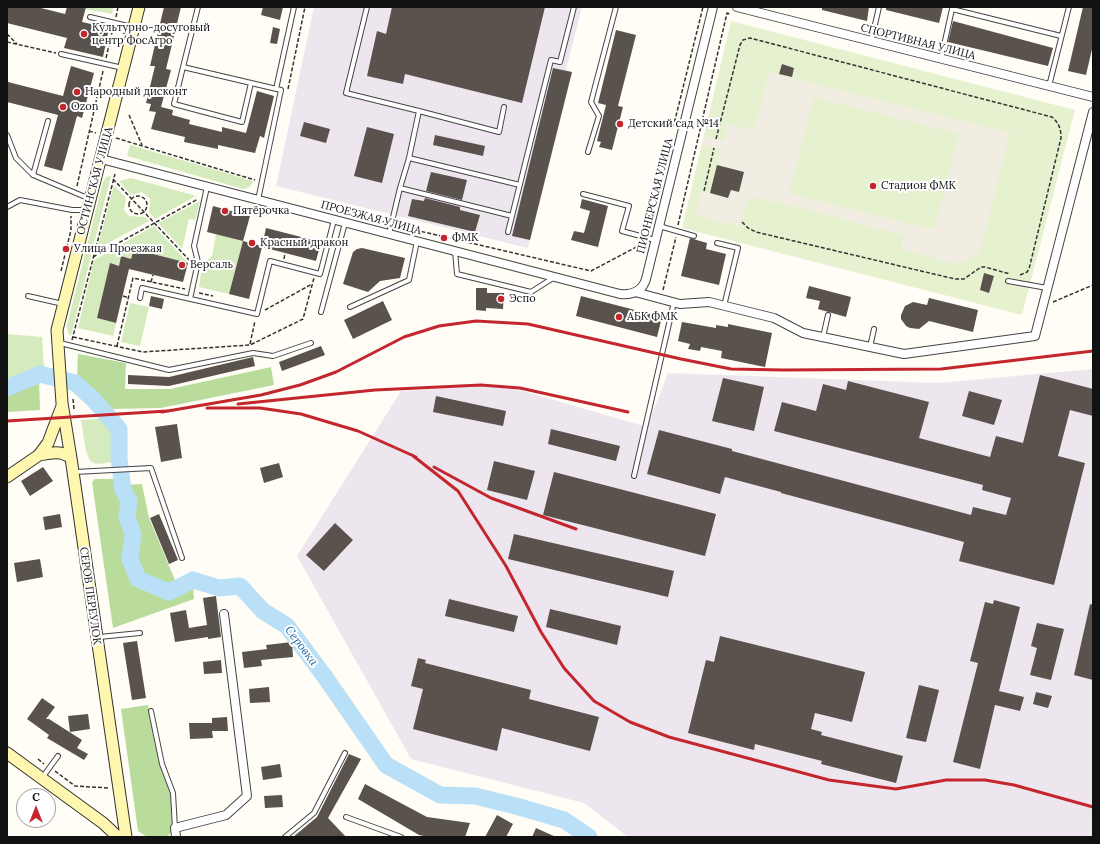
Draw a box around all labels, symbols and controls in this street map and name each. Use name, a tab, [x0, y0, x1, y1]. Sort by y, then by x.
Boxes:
place label: Культурно-досуговый центр ФосАгро	[92, 21, 210, 47]
street label: СПОРТИВНАЯ УЛИЦА	[859, 21, 977, 63]
marker: Культурно-досуговый центр ФосАгро	[79, 29, 89, 39]
place label: Народный дисконт	[85, 85, 187, 99]
marker: Народный дисконт	[72, 87, 82, 97]
place label: Ozon	[71, 100, 98, 114]
marker: Ozon	[58, 102, 68, 112]
place label: Детский сад №14	[628, 117, 719, 131]
marker: Детский сад №14	[615, 119, 625, 129]
street label: ОСТИНСКАЯ УЛИЦА	[74, 126, 116, 236]
street label: ПИОНЕРСКАЯ УЛИЦА	[634, 137, 676, 255]
place label: Стадион ФМК	[881, 179, 956, 193]
marker: Стадион ФМК	[868, 181, 878, 191]
street label: ПРОЕЗЖАЯ УЛИЦА	[319, 198, 423, 238]
place label: Пятёрочка	[233, 204, 289, 218]
marker: Пятёрочка	[220, 206, 230, 216]
place label: ФМК	[452, 231, 479, 245]
marker: ФМК	[439, 233, 449, 243]
place label: Красный дракон	[260, 236, 348, 250]
marker: Красный дракон	[247, 238, 257, 248]
place label: Улица Проезжая	[74, 242, 162, 256]
marker: Улица Проезжая	[61, 244, 71, 254]
place label: Версаль	[190, 258, 233, 272]
marker: Версаль	[177, 260, 187, 270]
place label: Эспо	[509, 292, 536, 306]
marker: Эспо	[496, 294, 506, 304]
place label: АБК ФМК	[627, 310, 678, 324]
marker: АБК ФМК	[614, 312, 624, 322]
street label: СЕРОВ ПЕРЕУЛОК	[77, 546, 103, 646]
water label: Серовка	[281, 623, 321, 669]
north arrow	[16, 788, 56, 828]
text: С	[32, 790, 40, 804]

